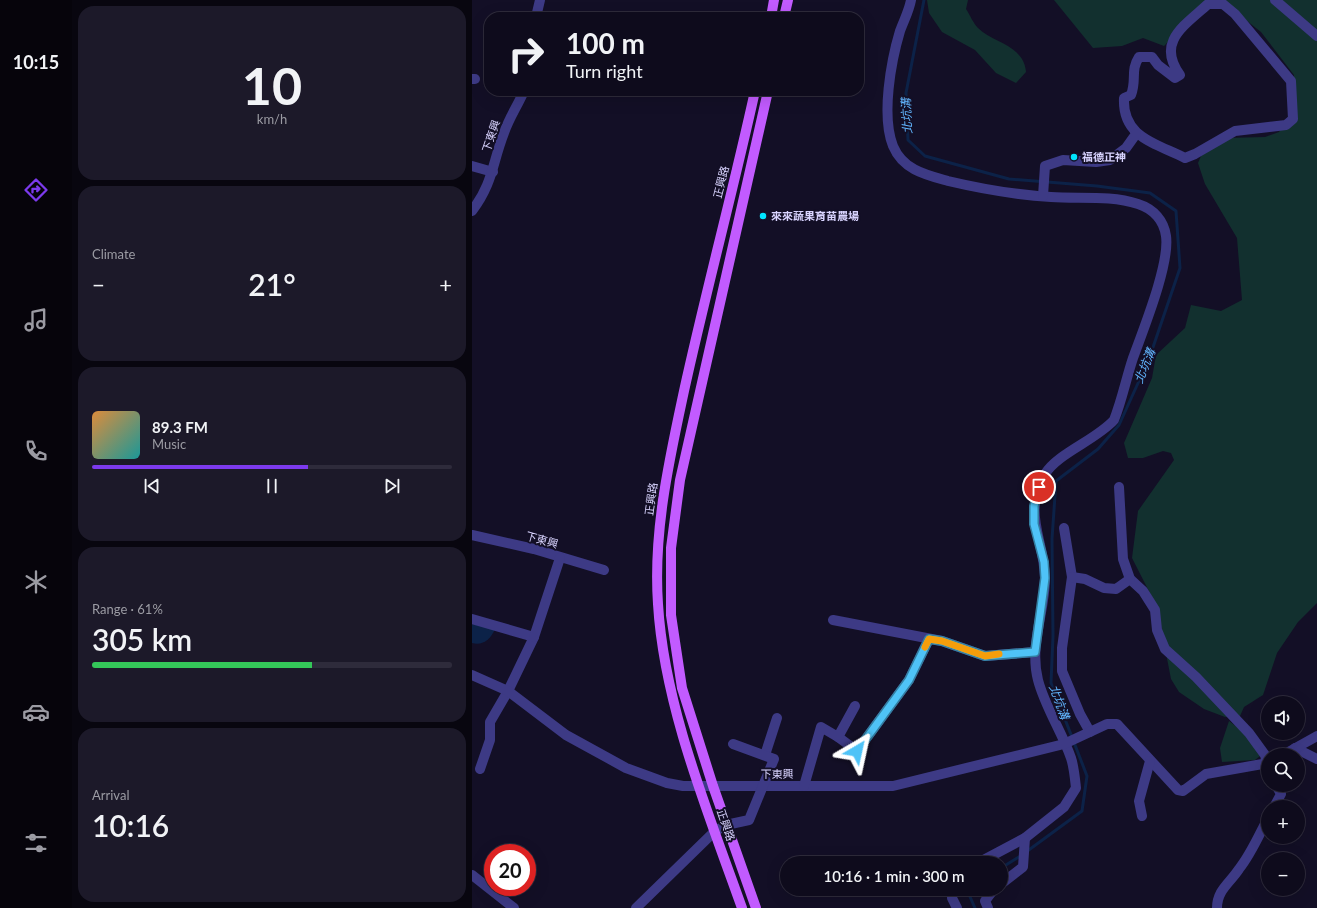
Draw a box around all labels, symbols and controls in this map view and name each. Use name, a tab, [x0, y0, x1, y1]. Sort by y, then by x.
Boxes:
text: 100 m	[566, 26, 645, 60]
icon: right	[500, 28, 552, 80]
text: 10:15	[13, 51, 59, 73]
text: 10	[242, 54, 302, 116]
text: Turn right	[566, 60, 643, 82]
water label: 北坑溝	[898, 96, 915, 134]
text: km/h	[257, 111, 287, 127]
street label: 下東興	[479, 118, 502, 154]
place label: 福德正神	[1082, 150, 1126, 163]
marker: 福德正神	[1069, 152, 1079, 162]
street label: 正興路	[710, 164, 731, 199]
icon: directions	[22, 176, 50, 204]
place label: 來來蔬果育苗農場	[771, 209, 859, 222]
marker: 來來蔬果育苗農場	[758, 211, 768, 221]
text: Climate	[92, 246, 135, 262]
text: 21°	[248, 266, 296, 302]
text: −	[92, 271, 105, 298]
text: +	[439, 271, 452, 298]
icon: music	[22, 306, 50, 334]
water label: 北坑溝	[1131, 344, 1159, 385]
text: 89.3 FM	[152, 418, 208, 436]
text: Music	[152, 436, 186, 452]
icon: phone	[22, 437, 50, 465]
pin	[1022, 470, 1056, 504]
icon: previous	[141, 475, 163, 497]
icon: pause	[261, 475, 283, 497]
icon: next	[381, 475, 403, 497]
icon: arrive	[1028, 476, 1050, 498]
street label: 正興路	[642, 482, 659, 516]
street label: 下東興	[524, 529, 560, 550]
icon: climate	[22, 568, 50, 596]
text: Range · 61%	[92, 601, 163, 617]
text: 305 km	[92, 621, 192, 657]
water label: 北坑溝	[1046, 682, 1073, 723]
map controls	[1261, 696, 1305, 896]
button: sound	[1261, 696, 1305, 740]
icon: car	[22, 698, 50, 726]
position arrow	[836, 730, 878, 772]
button: search	[1261, 748, 1305, 792]
street label: 下東興	[761, 767, 794, 780]
text: Arrival	[92, 787, 129, 803]
button: +	[1261, 800, 1305, 844]
text: 10:16	[92, 807, 169, 843]
street label: 正興路	[715, 807, 738, 843]
icon: filters	[22, 829, 50, 857]
speed limit sign: 20	[484, 844, 536, 896]
button: −	[1261, 852, 1305, 896]
text: 10:16 · 1 min · 300 m	[824, 867, 964, 885]

